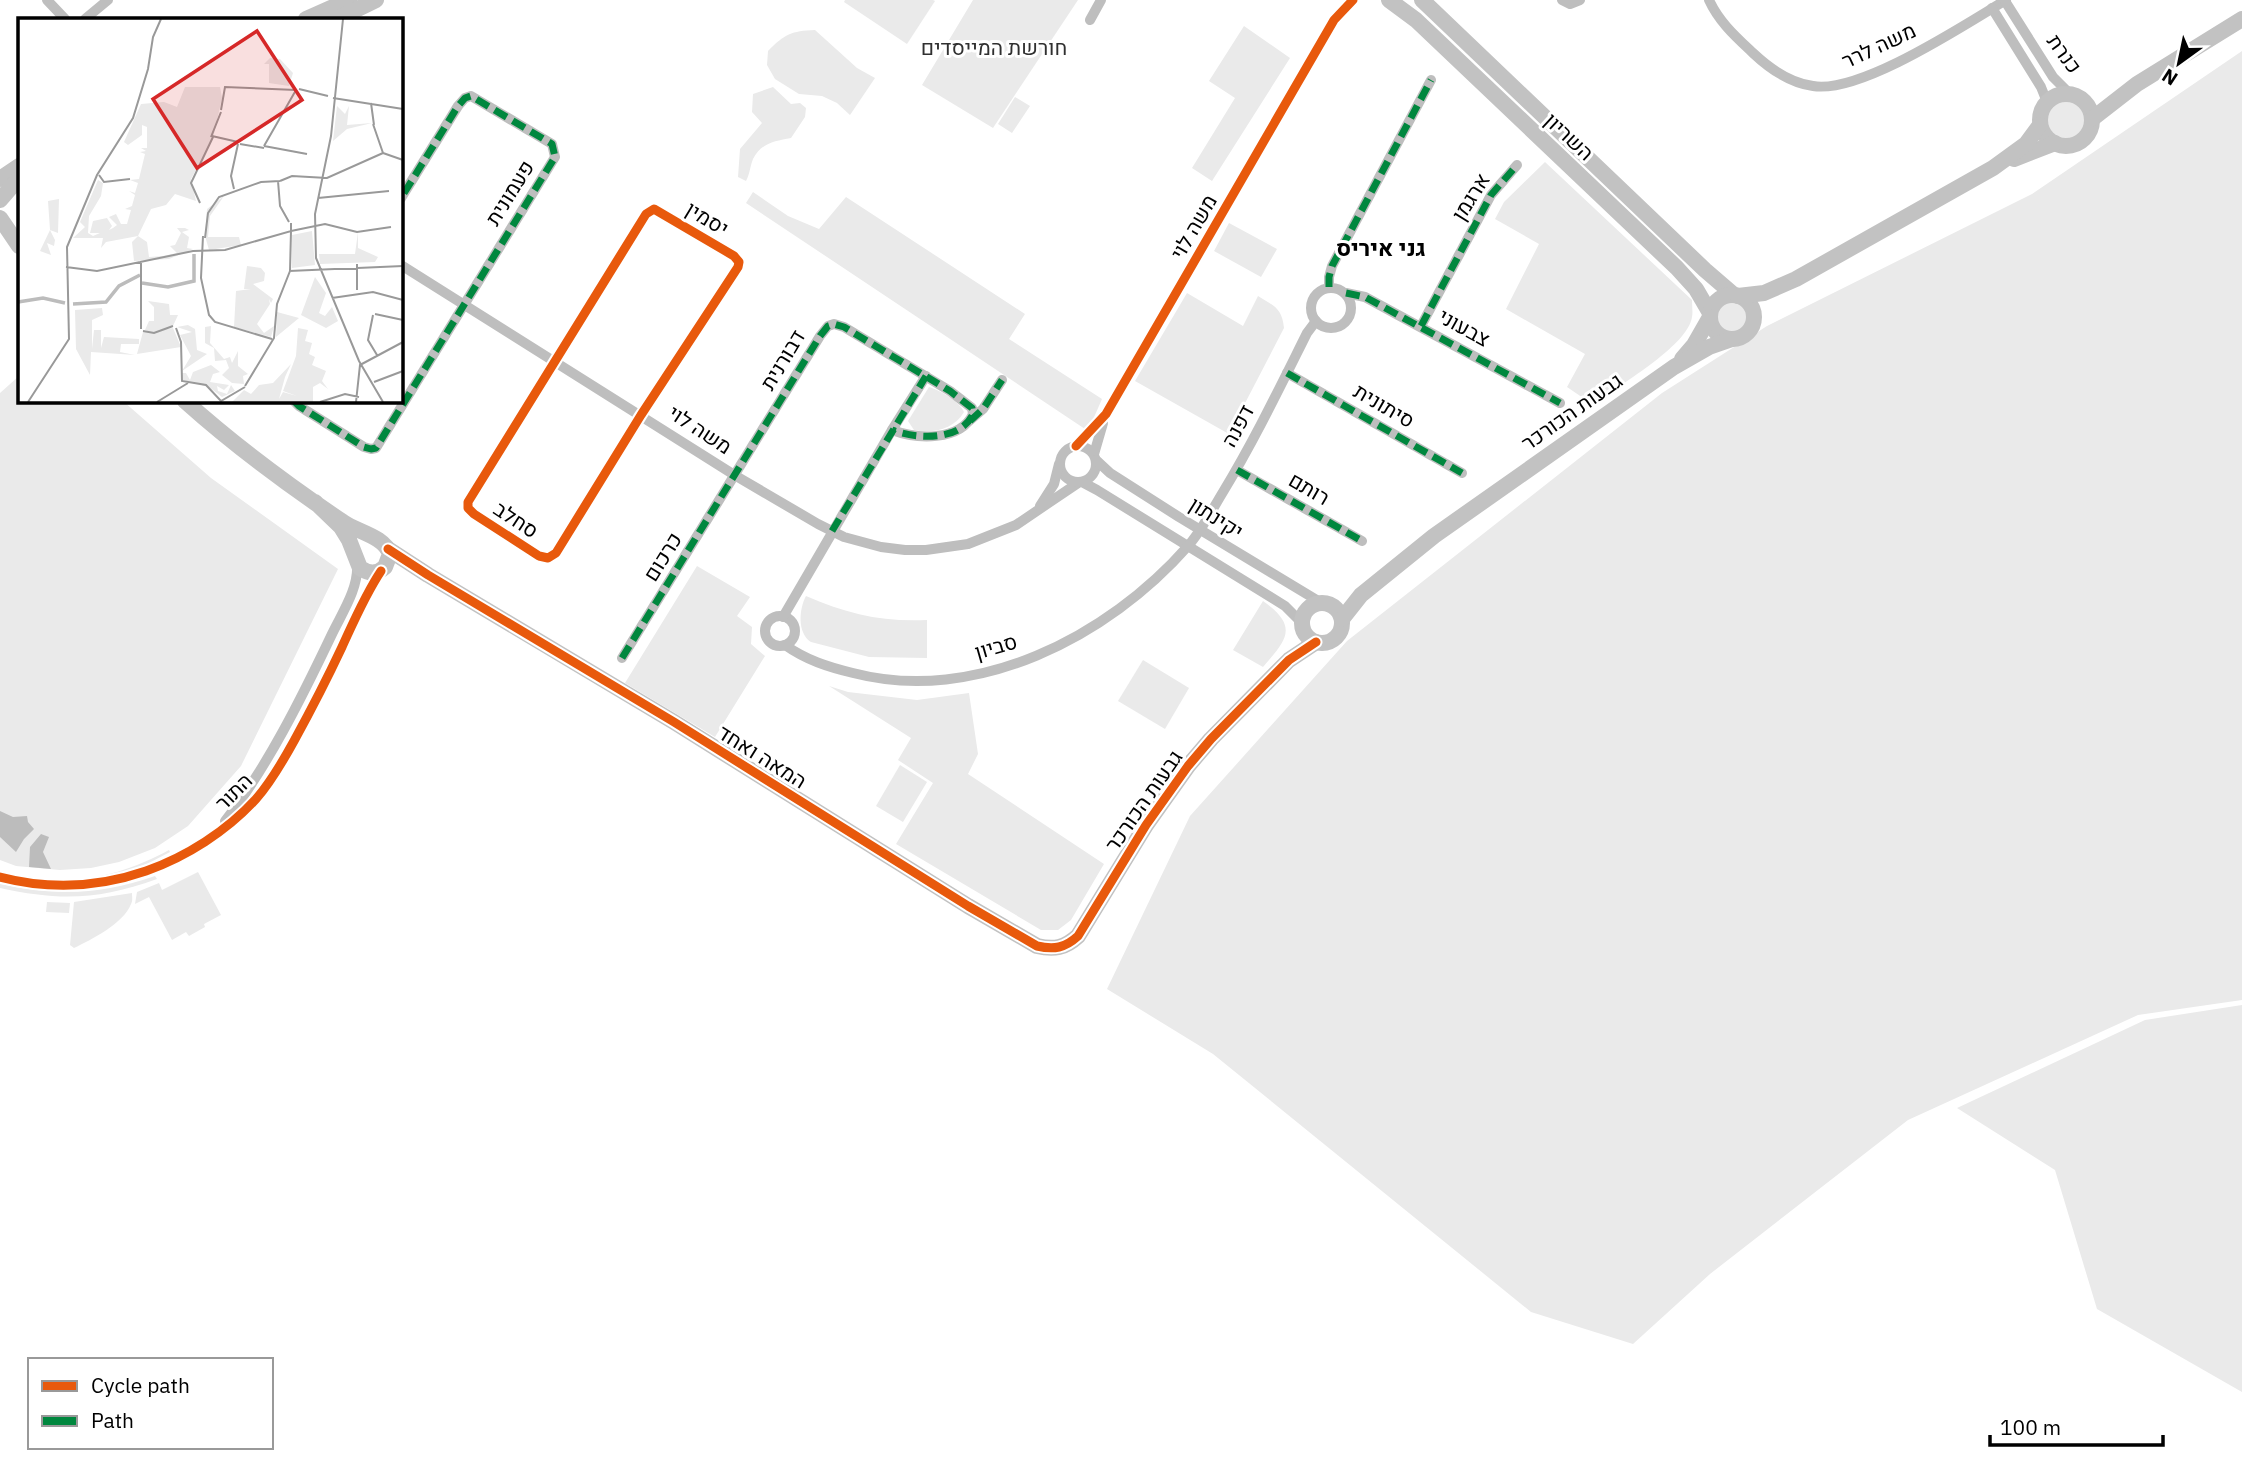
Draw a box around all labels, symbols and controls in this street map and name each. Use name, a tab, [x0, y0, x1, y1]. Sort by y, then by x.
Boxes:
street label: משה לרר	[1837, 16, 1920, 74]
inset map	[18, 18, 402, 402]
street label: כנרת	[2041, 28, 2089, 79]
north arrow	[2144, 28, 2214, 98]
park label: חורשת המייסדים	[921, 33, 1067, 61]
text: N	[2157, 63, 2182, 91]
street label: השריון	[1539, 106, 1600, 166]
street label: פעמונית	[478, 155, 540, 230]
street label: ארגמן	[1445, 167, 1496, 226]
street label: משה לוי	[1163, 189, 1223, 264]
street label: יסמין	[681, 194, 734, 242]
district label: גני איריס	[1336, 232, 1426, 262]
street label: צבעוני	[1434, 302, 1495, 353]
street label: דבורנית	[753, 324, 811, 395]
street label: גבעות הכורכר	[1515, 366, 1628, 456]
street label: סיתונית	[1349, 376, 1420, 434]
street label: משה לוי	[663, 398, 738, 460]
street label: דפנה	[1214, 399, 1260, 452]
street label: רותם	[1284, 465, 1335, 511]
street label: יקינתון	[1184, 490, 1249, 545]
street label: סחלב	[489, 494, 544, 544]
street label: כרכום	[636, 527, 688, 586]
street label: סביון	[971, 627, 1020, 665]
street label: המאה ואחד	[713, 718, 812, 794]
street label: גבעות הכורכר	[1098, 744, 1188, 857]
street label: התור	[209, 767, 258, 816]
legend	[28, 1358, 273, 1449]
text: Cycle path	[91, 1371, 190, 1399]
scale bar	[1990, 1404, 2163, 1448]
text: Path	[91, 1406, 134, 1434]
text: 100 m	[2000, 1413, 2061, 1441]

